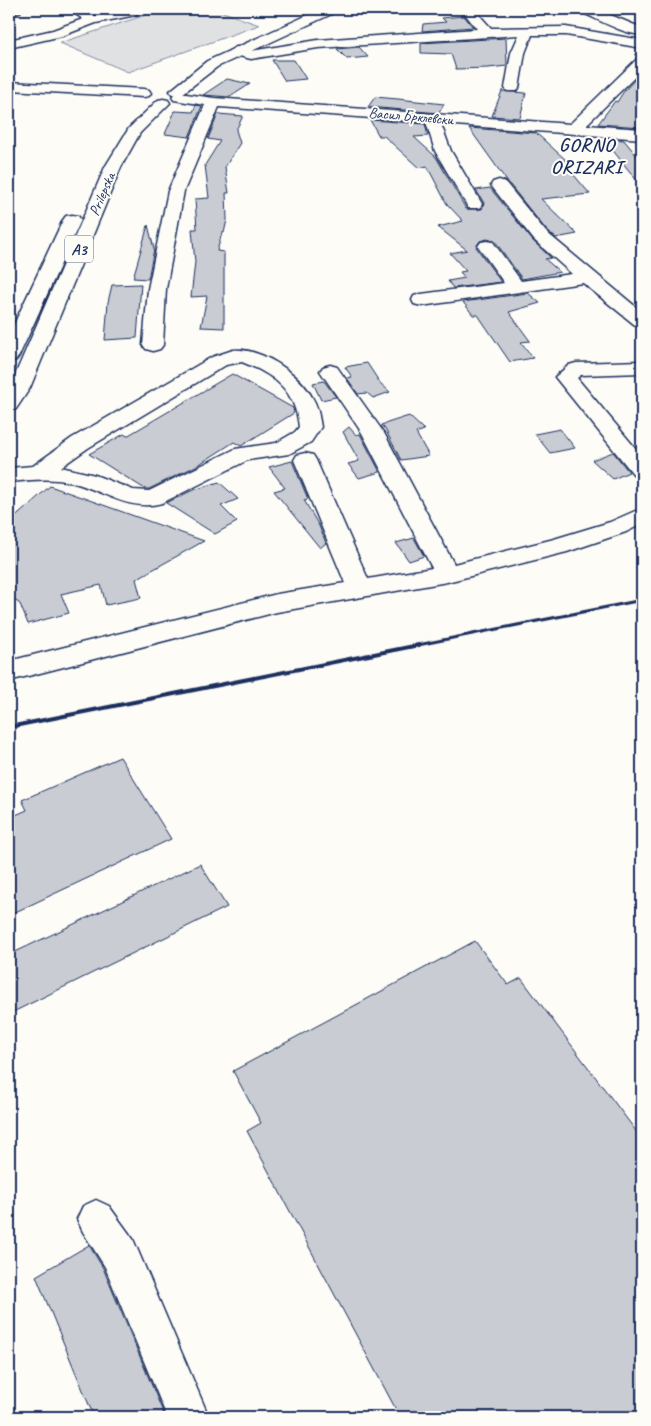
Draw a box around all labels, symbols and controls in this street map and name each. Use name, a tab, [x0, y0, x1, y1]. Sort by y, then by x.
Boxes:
street label: Васил Брклевски	[368, 103, 455, 130]
district label: GORNO ORIZARI	[551, 133, 626, 179]
street label: Prilepska	[85, 168, 121, 219]
road number: A3	[65, 235, 93, 262]

